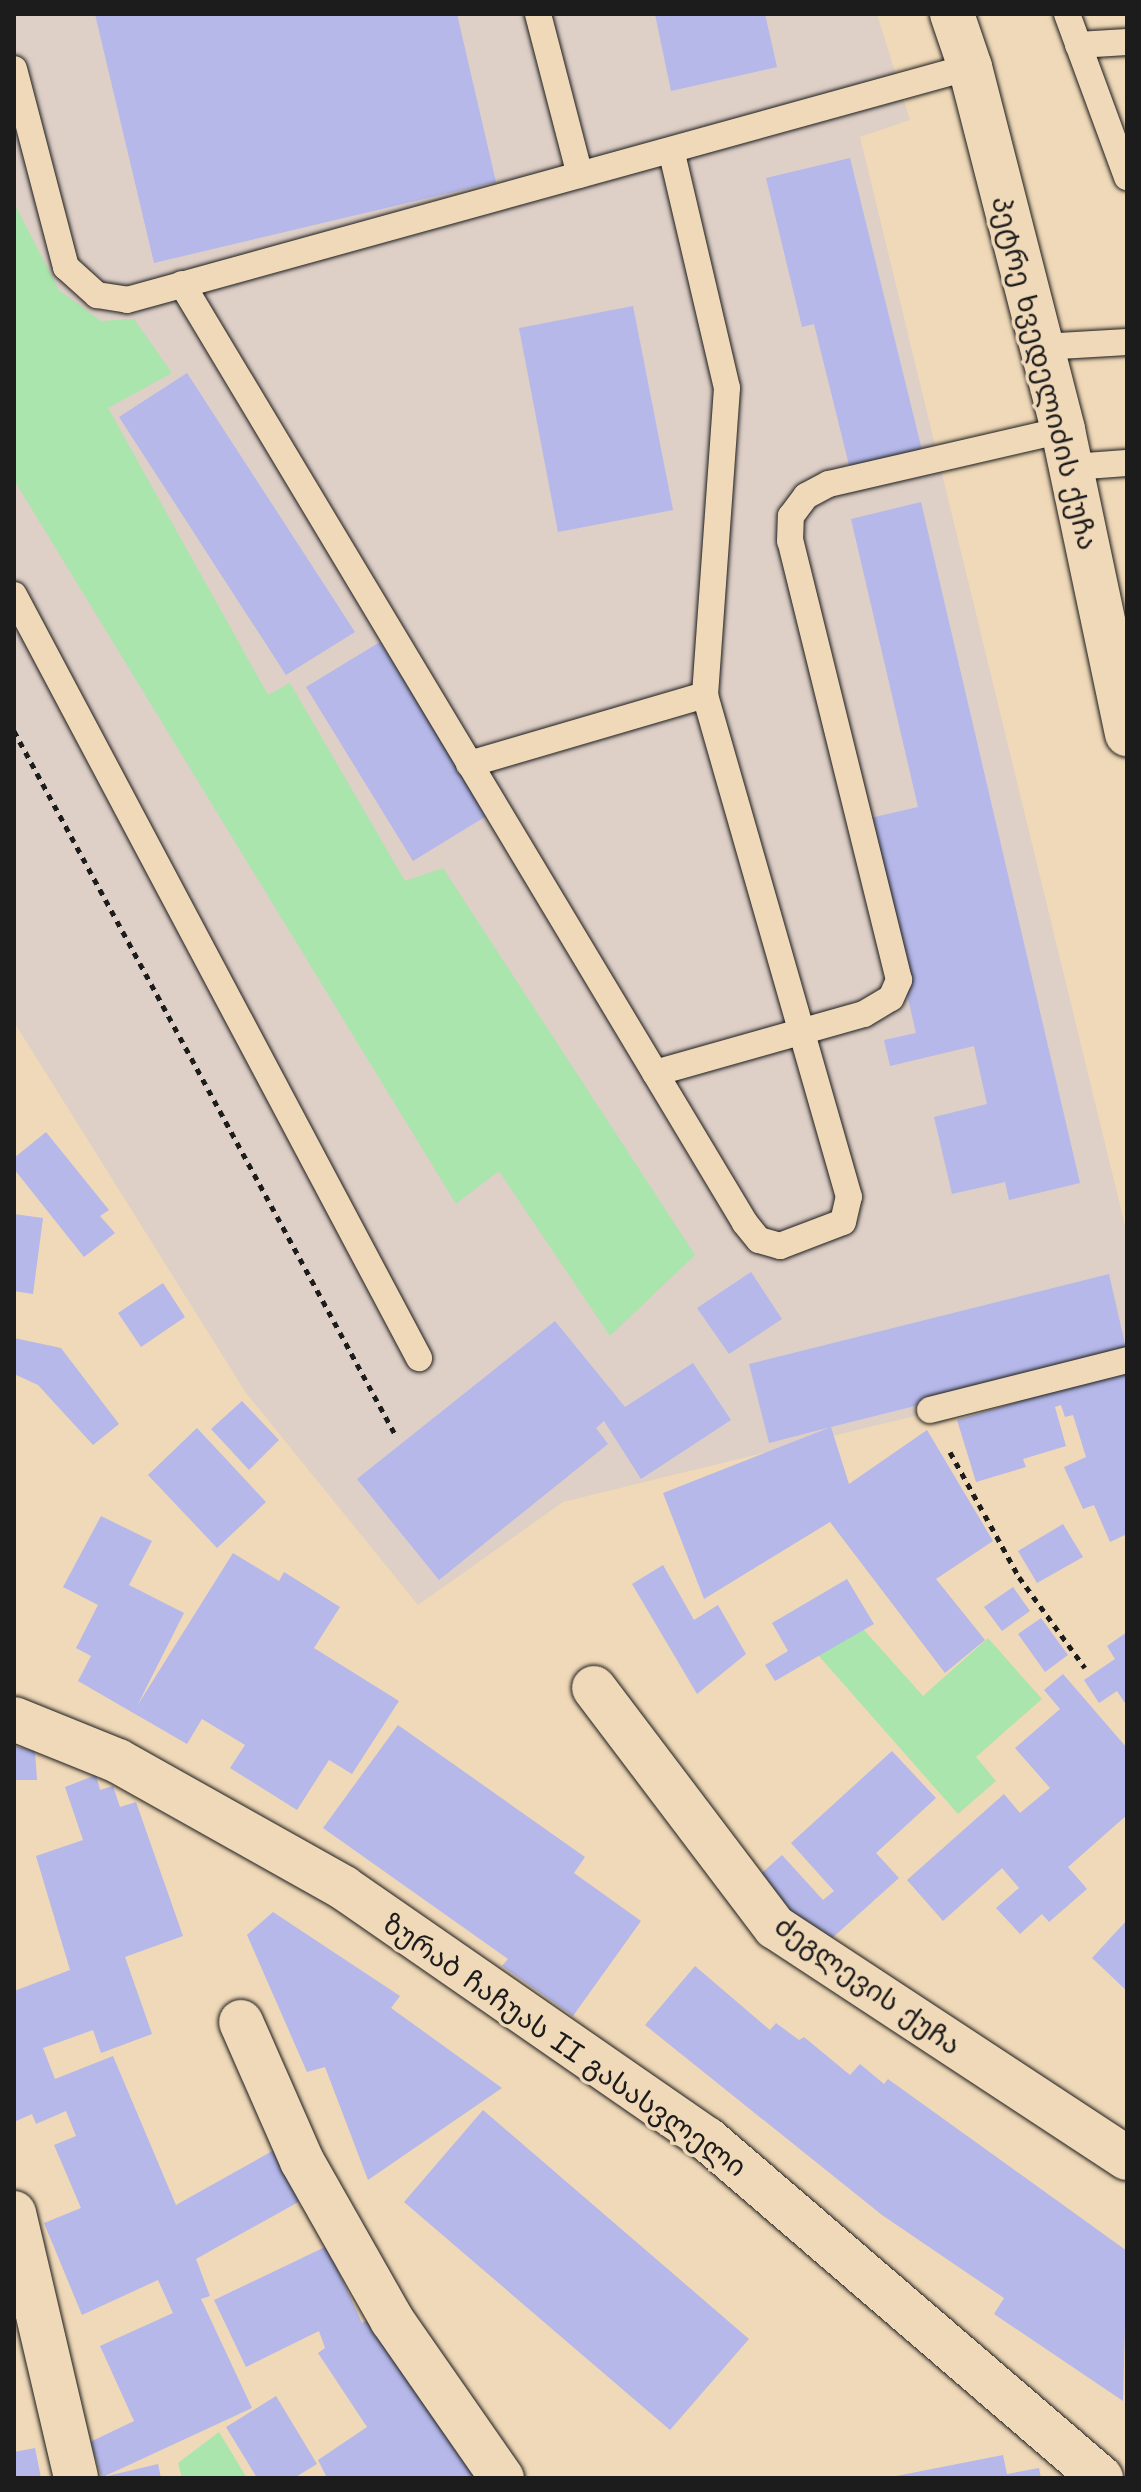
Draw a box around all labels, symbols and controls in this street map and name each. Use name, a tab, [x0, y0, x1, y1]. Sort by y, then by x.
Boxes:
street label: პეტრე ხვედელიძის ქუჩა	[985, 193, 1105, 553]
street label: ზურაბ ჩაჩუას II გასასვლელი	[377, 1906, 753, 2184]
street label: ძეგლევის ქუჩა	[769, 1908, 967, 2062]

